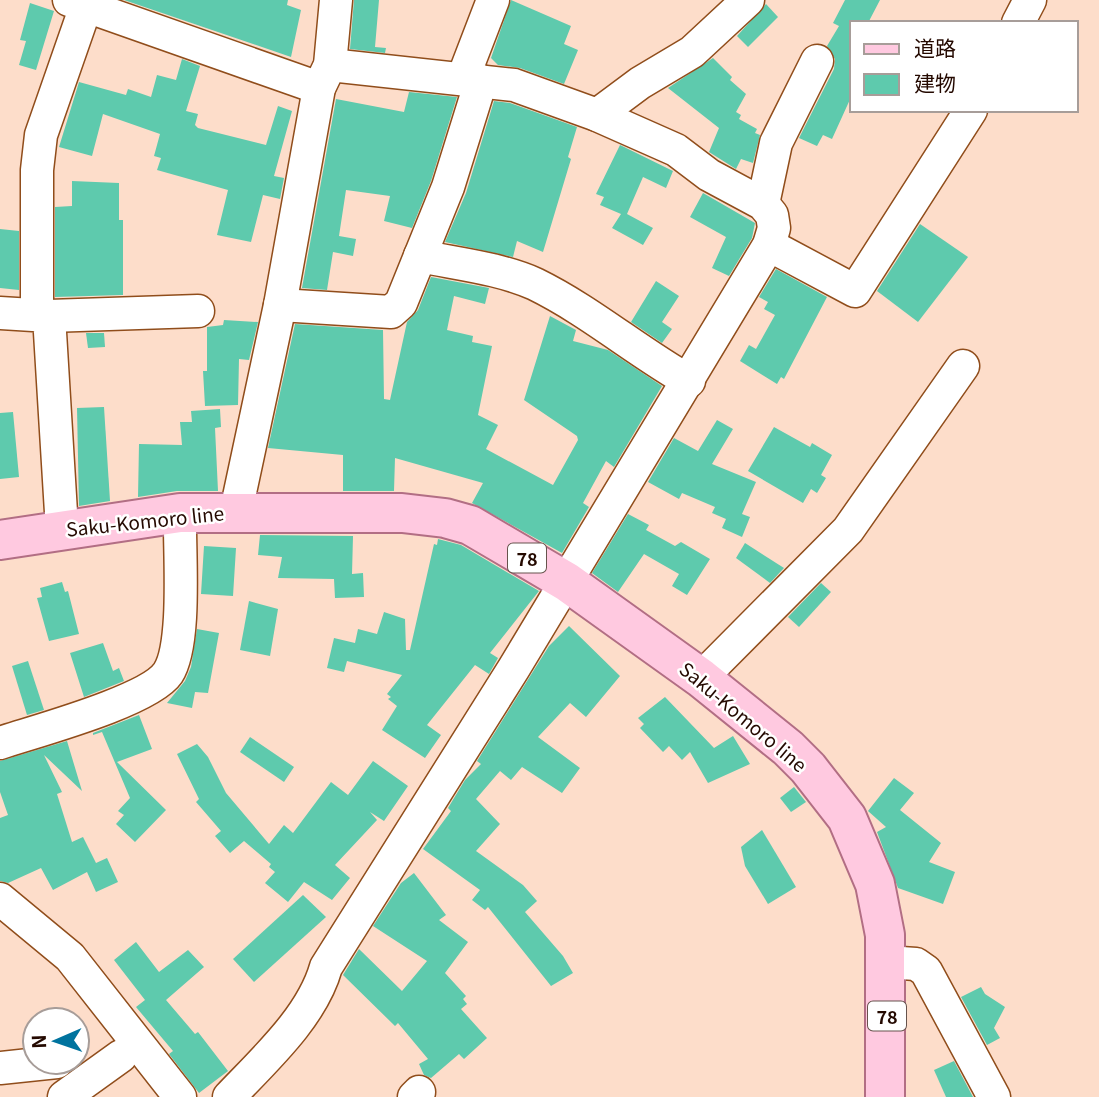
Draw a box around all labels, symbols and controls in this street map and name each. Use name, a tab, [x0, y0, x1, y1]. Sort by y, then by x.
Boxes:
legend	[850, 21, 1078, 112]
text: 道路	[914, 32, 956, 62]
text: 建物	[914, 67, 956, 97]
street label: Saku-Komoro line	[65, 498, 225, 542]
road number: 78	[508, 544, 546, 572]
street label: Saku-Komoro line	[675, 655, 813, 777]
road number: 78	[868, 1001, 906, 1030]
north arrow	[21, 1006, 91, 1076]
text: N	[24, 1034, 51, 1049]

